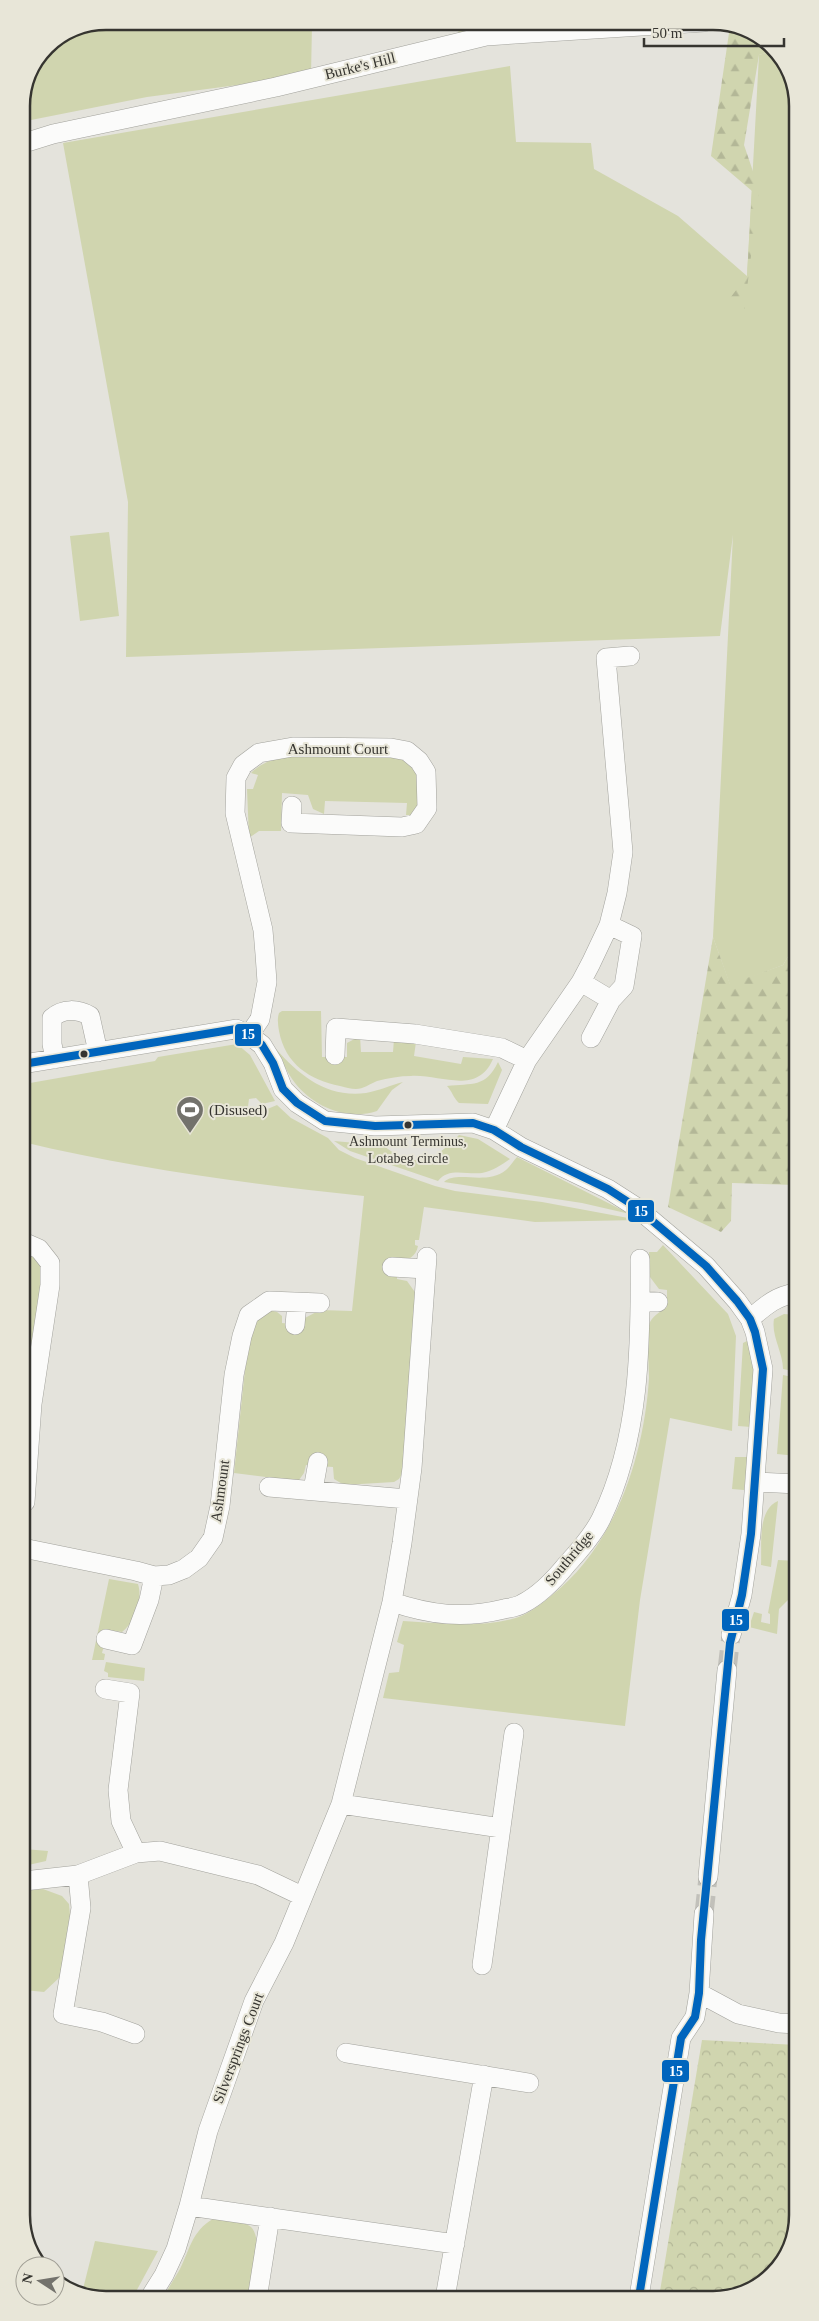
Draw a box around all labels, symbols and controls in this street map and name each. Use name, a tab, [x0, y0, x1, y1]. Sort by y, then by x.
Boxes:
scale bar	[644, 15, 784, 47]
text: 50 m	[652, 25, 683, 41]
street label: Burke's Hill	[323, 49, 397, 83]
street label: Ashmount Court	[288, 741, 389, 757]
line badge: 15	[234, 1023, 262, 1047]
text: 15	[241, 1027, 255, 1042]
unlabelled marker	[79, 1049, 89, 1059]
sports icon: (Disused)	[175, 1095, 205, 1134]
place label: (Disused)	[209, 1102, 267, 1119]
marker: Ashmount Terminus, Lotabeg circle	[403, 1120, 413, 1130]
place label: Ashmount Terminus, Lotabeg circle	[349, 1134, 467, 1166]
line badge: 15	[627, 1199, 655, 1223]
text: 15	[634, 1204, 648, 1219]
street label: Ashmount	[208, 1458, 232, 1523]
street label: Southridge	[542, 1527, 597, 1588]
line badge: 15	[721, 1608, 750, 1632]
text: 15	[729, 1613, 743, 1628]
street label: Silversprings Court	[210, 1990, 267, 2106]
line badge: 15	[661, 2059, 690, 2083]
text: 15	[669, 2064, 683, 2079]
north arrow	[15, 2256, 65, 2306]
text: N	[19, 2272, 36, 2285]

